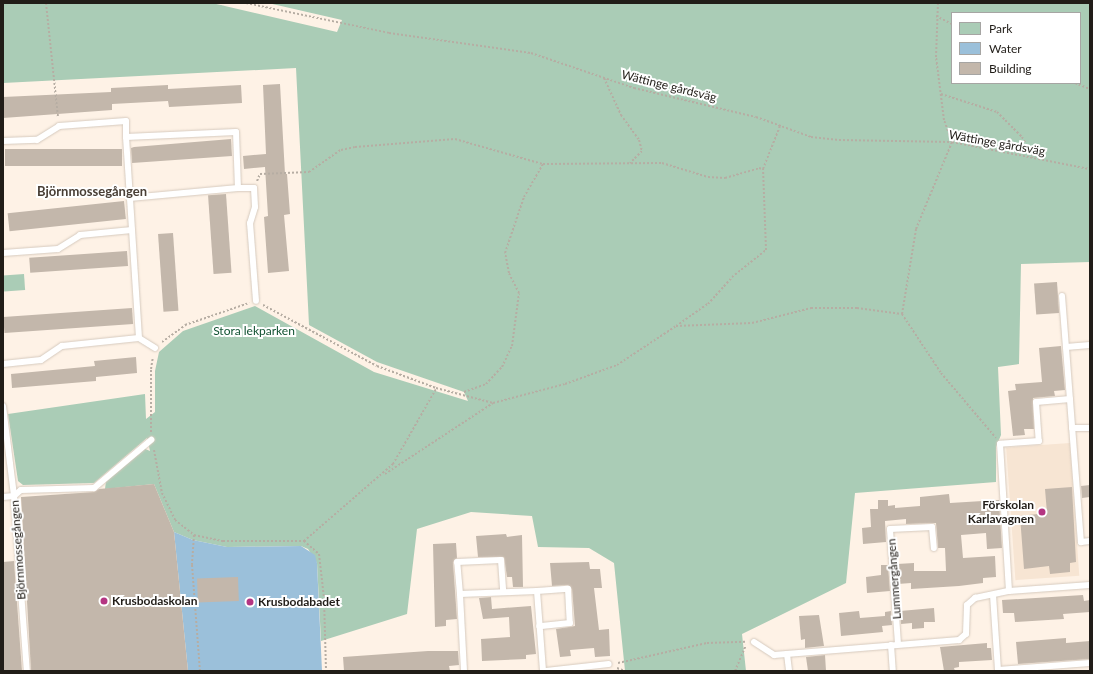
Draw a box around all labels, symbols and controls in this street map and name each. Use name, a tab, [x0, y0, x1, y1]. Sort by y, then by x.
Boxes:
legend	[951, 12, 1081, 84]
text: Park	[989, 21, 1012, 36]
text: Water	[989, 41, 1022, 56]
text: Building	[989, 61, 1032, 76]
street label: Wättinge gårdsväg	[620, 67, 718, 105]
street label: Wättinge gårdsväg	[948, 127, 1046, 159]
district label: Björnmossegången	[37, 183, 147, 199]
park label: Stora lekparken	[213, 324, 295, 338]
place label: Förskolan Karlavagnen	[968, 498, 1034, 526]
street label: Björnmossegången	[7, 500, 29, 600]
marker: Förskolan Karlavagnen	[1037, 507, 1047, 517]
street label: Lummergången	[884, 538, 904, 620]
place label: Krusbodaskolan	[112, 594, 197, 608]
place label: Krusbodabadet	[258, 595, 340, 609]
marker: Krusbodaskolan	[99, 596, 109, 606]
marker: Krusbodabadet	[245, 597, 255, 607]

